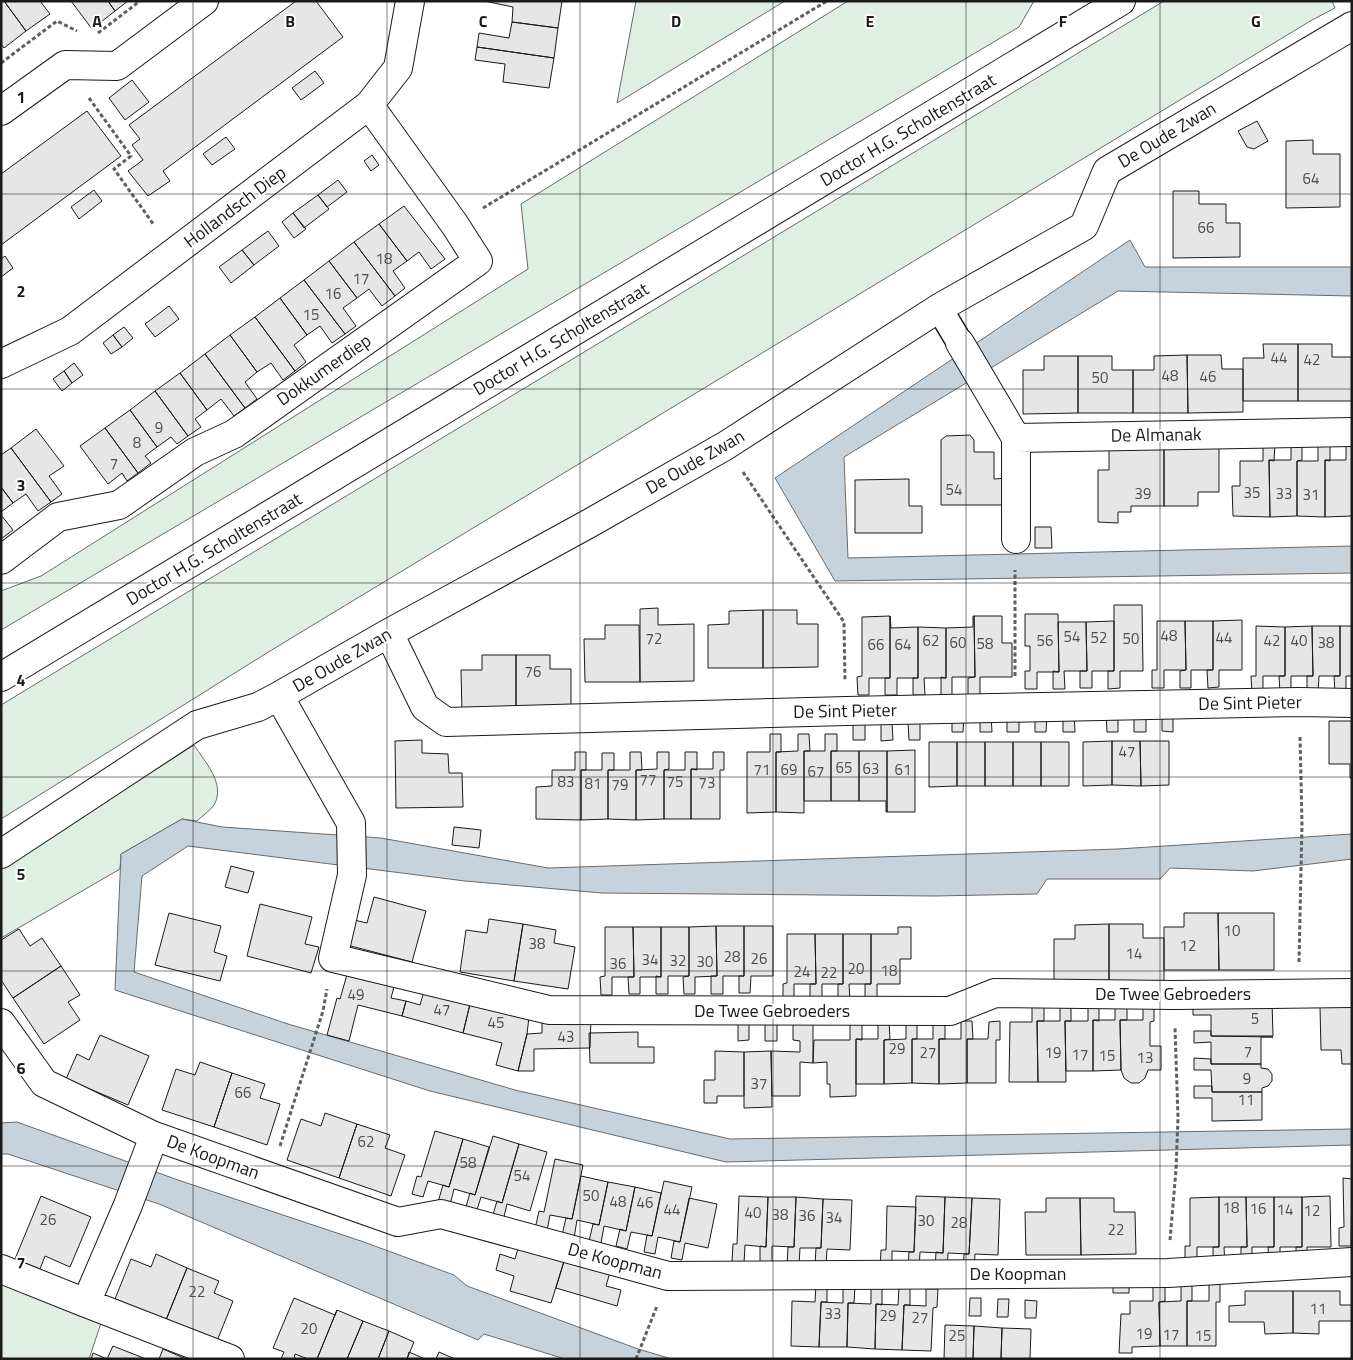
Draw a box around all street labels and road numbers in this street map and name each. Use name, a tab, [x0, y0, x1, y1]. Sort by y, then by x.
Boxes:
street label: Doctor H.G. Scholtenstraat	[815, 66, 1001, 193]
street label: De Oude Zwan	[1112, 95, 1221, 175]
street label: Hollandsch Diep	[178, 159, 292, 254]
street label: Doctor H.G. Scholtenstraat	[468, 275, 654, 402]
street label: Dokkumerdiep	[271, 327, 377, 412]
street label: De Almanak	[1110, 420, 1202, 449]
street label: De Oude Zwan	[640, 422, 749, 501]
street label: Doctor H.G. Scholtenstraat	[121, 485, 307, 612]
street label: De Oude Zwan	[287, 620, 396, 699]
street label: De Sint Pieter	[1198, 688, 1302, 717]
street label: De Sint Pieter	[793, 696, 897, 725]
street label: De Twee Gebroeders	[1095, 980, 1251, 1007]
street label: De Twee Gebroeders	[694, 997, 850, 1024]
street label: De Koopman	[163, 1127, 263, 1186]
street label: De Koopman	[565, 1235, 665, 1286]
street label: De Koopman	[970, 1260, 1066, 1287]

